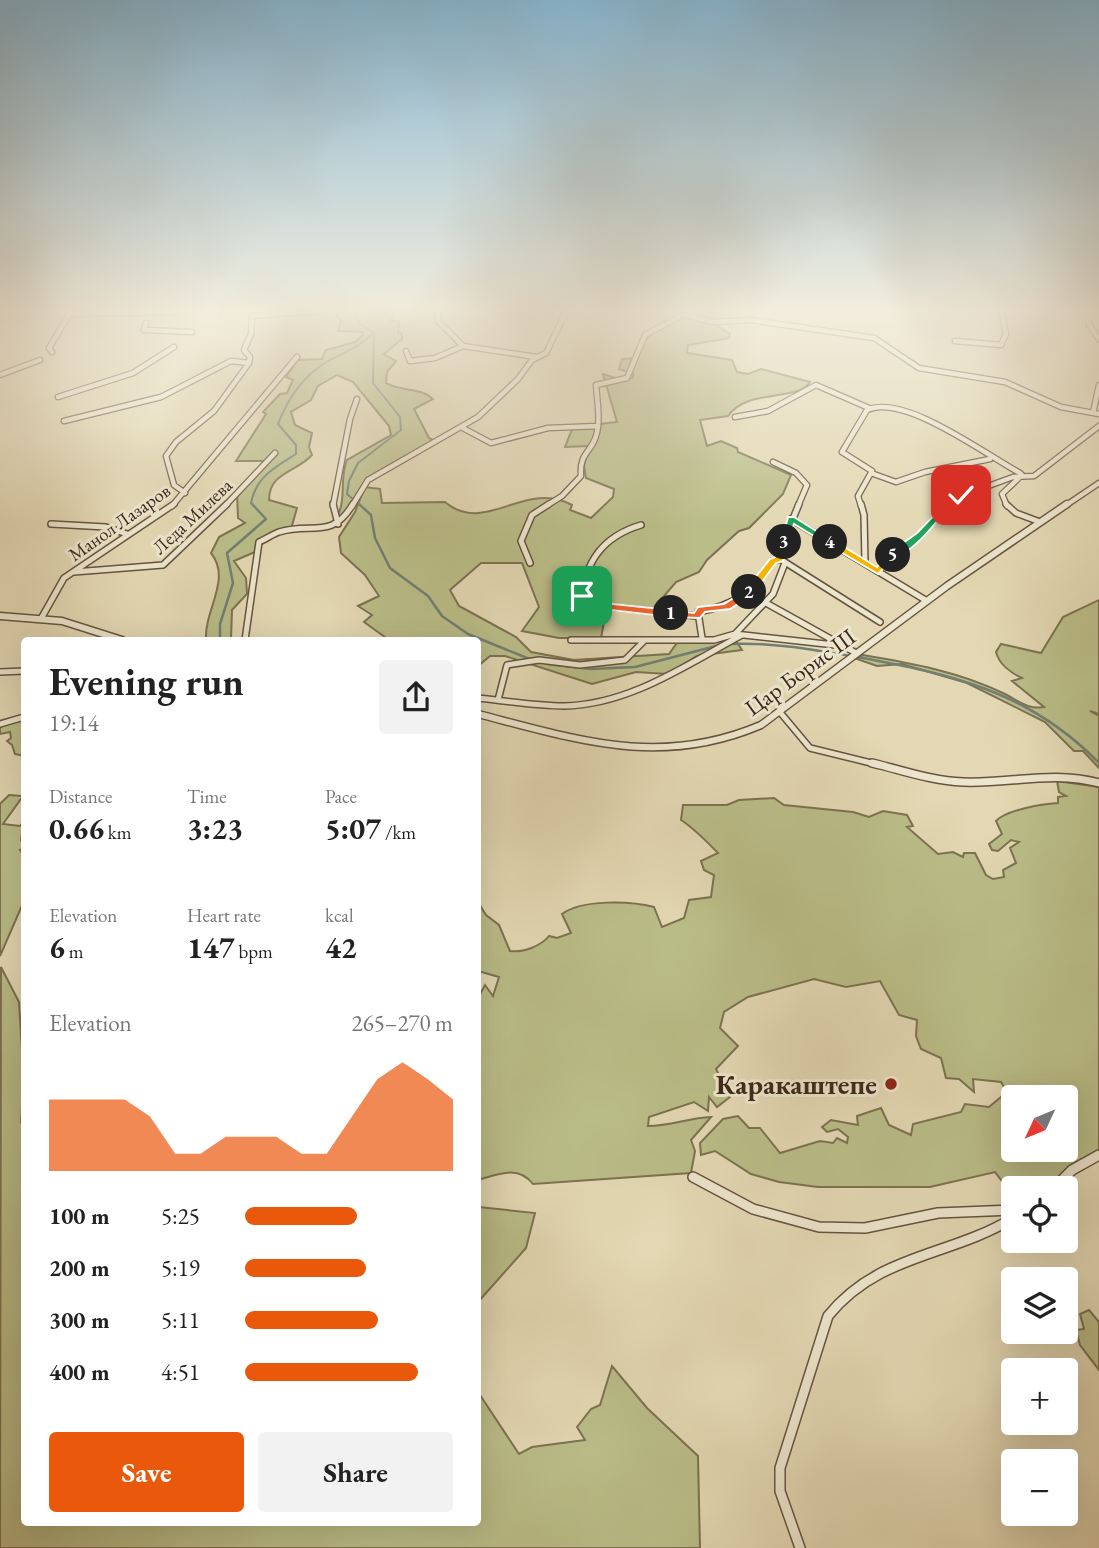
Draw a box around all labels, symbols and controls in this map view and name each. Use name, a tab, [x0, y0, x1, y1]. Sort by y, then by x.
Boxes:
pin	[931, 465, 991, 525]
street label: Леда Милева	[147, 473, 238, 560]
icon: check	[942, 476, 980, 514]
street label: Манол Лазаров	[63, 478, 175, 567]
pin: 3	[766, 524, 802, 560]
pin: 4	[812, 524, 848, 560]
text: 3	[778, 529, 789, 554]
text: 4	[824, 529, 835, 554]
pin: 5	[876, 538, 910, 572]
text: 5	[887, 542, 898, 567]
pin	[552, 566, 612, 626]
pin: 2	[732, 574, 766, 610]
icon: arrive	[563, 577, 601, 615]
text: 2	[743, 579, 754, 604]
pin: 1	[654, 596, 688, 630]
text: 1	[665, 600, 676, 625]
street label: Цар Борис III	[739, 622, 862, 722]
text: Evening run	[49, 657, 244, 706]
button: share	[379, 660, 453, 734]
text: 19:14	[49, 708, 99, 738]
text: Distance	[49, 784, 112, 809]
text: Time	[187, 784, 227, 809]
text: Pace	[325, 784, 357, 809]
text: 0.66	[49, 809, 104, 848]
text: 3:23	[187, 809, 243, 848]
text: 5:07	[325, 809, 381, 848]
text: km	[104, 820, 132, 845]
text: /km	[381, 820, 416, 845]
text: Elevation	[49, 903, 117, 928]
text: Heart rate	[187, 903, 261, 928]
text: kcal	[325, 903, 354, 928]
text: 6	[49, 928, 65, 967]
text: 147	[187, 928, 235, 967]
text: 42	[325, 928, 357, 967]
text: m	[65, 939, 83, 964]
text: bpm	[235, 939, 273, 964]
text: Elevation	[49, 1008, 132, 1038]
text: 265–270 m	[352, 1008, 453, 1038]
place label: Каракаштепе	[716, 1066, 877, 1102]
marker: Каракаштепе	[883, 1076, 899, 1092]
north arrow	[1001, 1085, 1078, 1162]
map controls	[1001, 1085, 1078, 1526]
button: locate	[1001, 1176, 1078, 1253]
text: 100 m	[49, 1201, 110, 1231]
text: 5:25	[161, 1201, 200, 1231]
text: 200 m	[49, 1253, 110, 1283]
text: 5:19	[161, 1253, 200, 1283]
button: layers	[1001, 1267, 1078, 1344]
text: 300 m	[49, 1305, 110, 1335]
text: 5:11	[161, 1305, 200, 1335]
text: 400 m	[49, 1357, 110, 1387]
text: 4:51	[161, 1357, 200, 1387]
button: +	[1001, 1358, 1078, 1435]
button: Save	[49, 1432, 244, 1512]
button: Share	[258, 1432, 453, 1512]
button: −	[1001, 1449, 1078, 1526]

